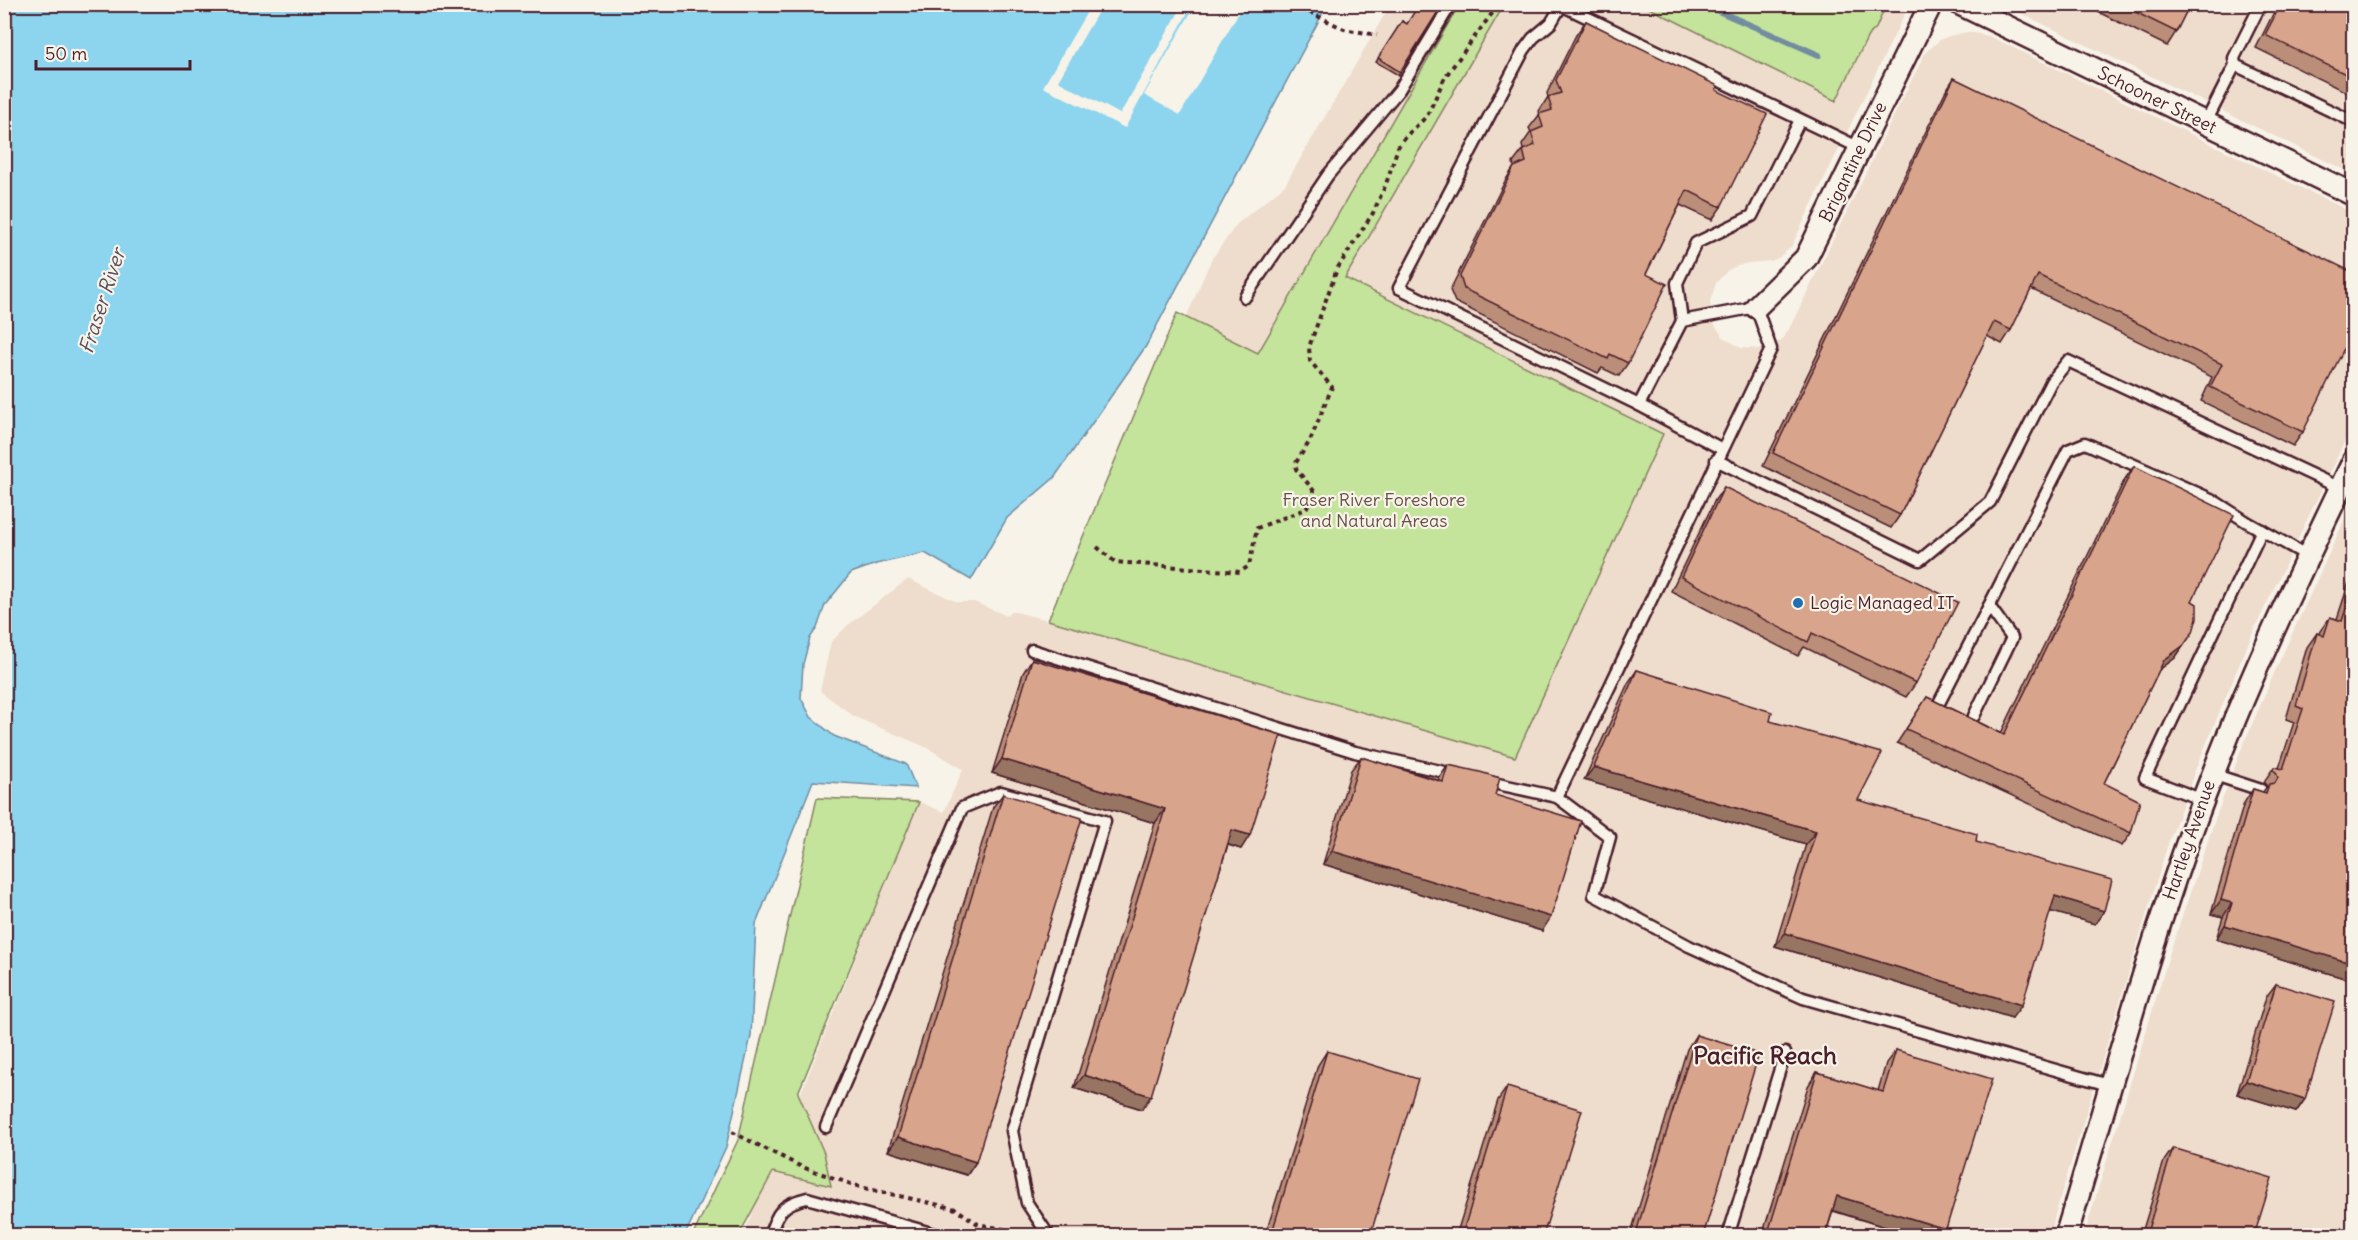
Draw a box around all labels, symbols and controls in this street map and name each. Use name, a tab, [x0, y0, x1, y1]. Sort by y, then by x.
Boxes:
scale bar	[36, 33, 190, 71]
text: 50 m	[45, 42, 87, 65]
street label: Schooner Street	[2094, 61, 2220, 138]
street label: Brigantine Drive	[1814, 98, 1892, 226]
water label: Fraser River	[73, 243, 131, 356]
park label: Fraser River Foreshore and Natural Areas	[1282, 488, 1466, 532]
place label: Logic Managed IT	[1810, 591, 1954, 614]
marker: Logic Managed IT	[1791, 596, 1805, 610]
street label: Hartley Avenue	[2157, 777, 2220, 903]
district label: Pacific Reach	[1693, 1040, 1837, 1070]

